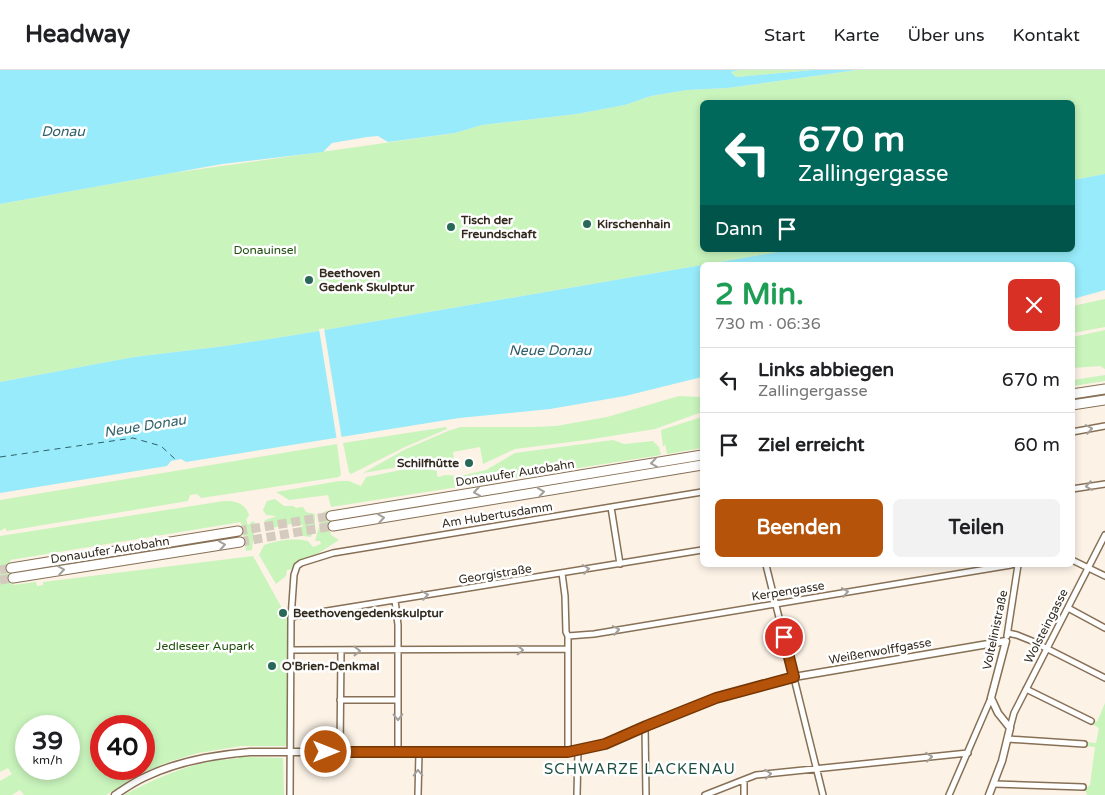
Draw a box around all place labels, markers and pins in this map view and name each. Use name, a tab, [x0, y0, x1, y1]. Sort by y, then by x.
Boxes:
place label: Tisch der Freundschaft	[460, 213, 537, 241]
place label: Kirschenhain	[597, 217, 671, 231]
marker: Kirschenhain	[581, 218, 593, 230]
marker: Tisch der Freundschaft	[445, 221, 457, 233]
place label: Beethoven Gedenk Skulptur	[319, 266, 415, 295]
marker: Beethoven Gedenk Skulptur	[303, 274, 315, 286]
place label: Schilfhütte	[397, 456, 459, 470]
marker: Schilfhütte	[463, 457, 475, 469]
place label: Beethovengedenkskulptur	[293, 606, 444, 621]
marker: Beethovengedenkskulptur	[277, 607, 289, 619]
pin	[763, 616, 805, 658]
place label: O'Brien-Denkmal	[282, 659, 379, 673]
marker: O'Brien-Denkmal	[266, 660, 278, 672]

